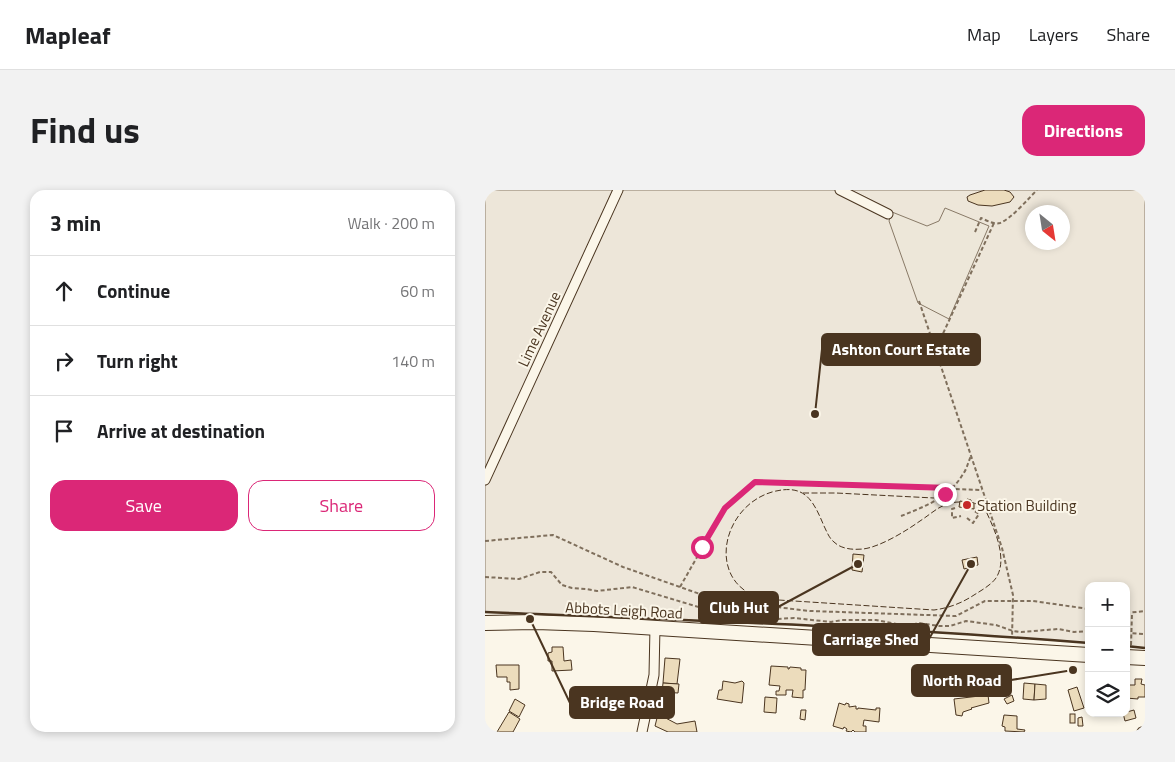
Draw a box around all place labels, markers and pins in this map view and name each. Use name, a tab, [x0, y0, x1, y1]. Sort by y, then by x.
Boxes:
callout: Ashton Court Estate	[822, 334, 980, 365]
place label: Station Building	[977, 494, 1077, 517]
marker: Station Building	[961, 499, 973, 511]
callout: Club Hut	[699, 592, 778, 623]
callout: Carriage Shed	[813, 624, 929, 655]
callout: North Road	[912, 665, 1011, 696]
callout: Bridge Road	[570, 687, 674, 718]

